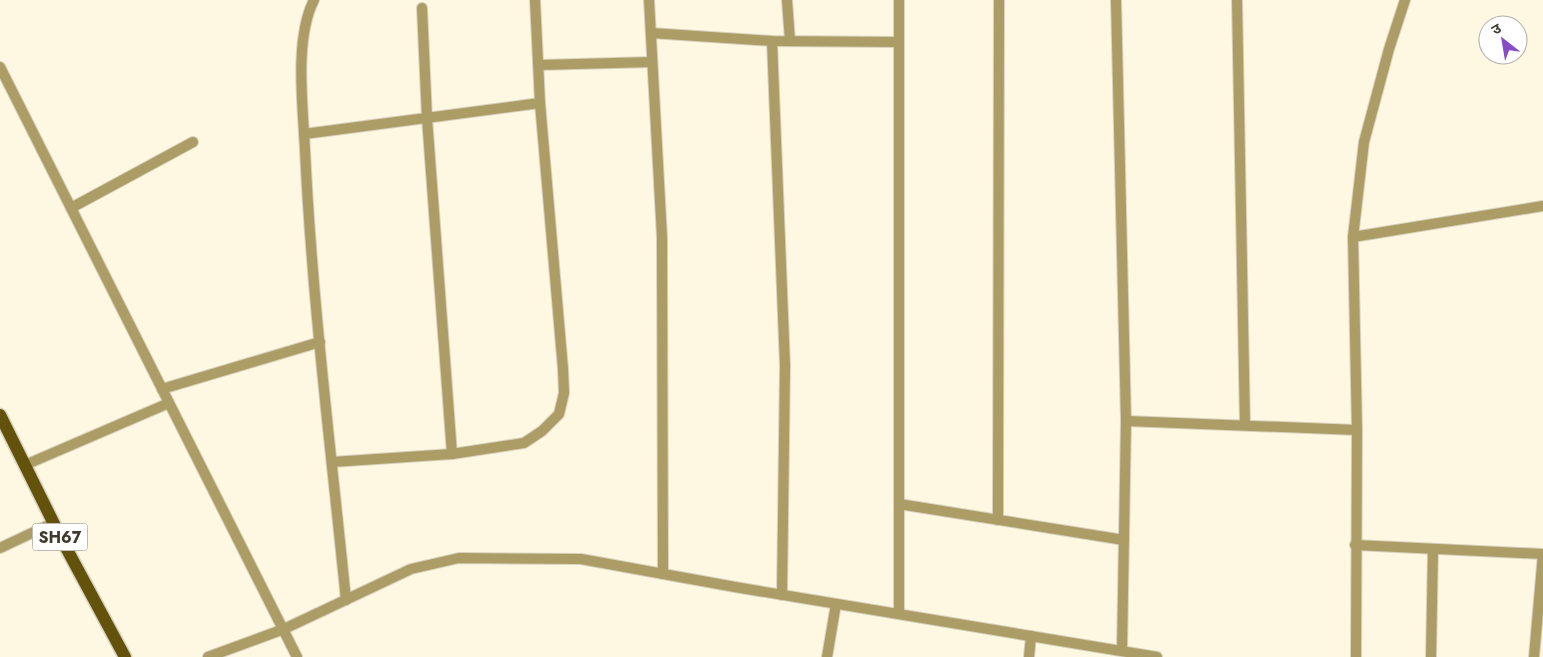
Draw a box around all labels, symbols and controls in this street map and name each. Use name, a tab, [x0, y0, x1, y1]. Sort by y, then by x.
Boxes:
north arrow	[1478, 15, 1528, 65]
text: उ	[1488, 18, 1506, 40]
road number: SH67	[32, 524, 88, 550]

